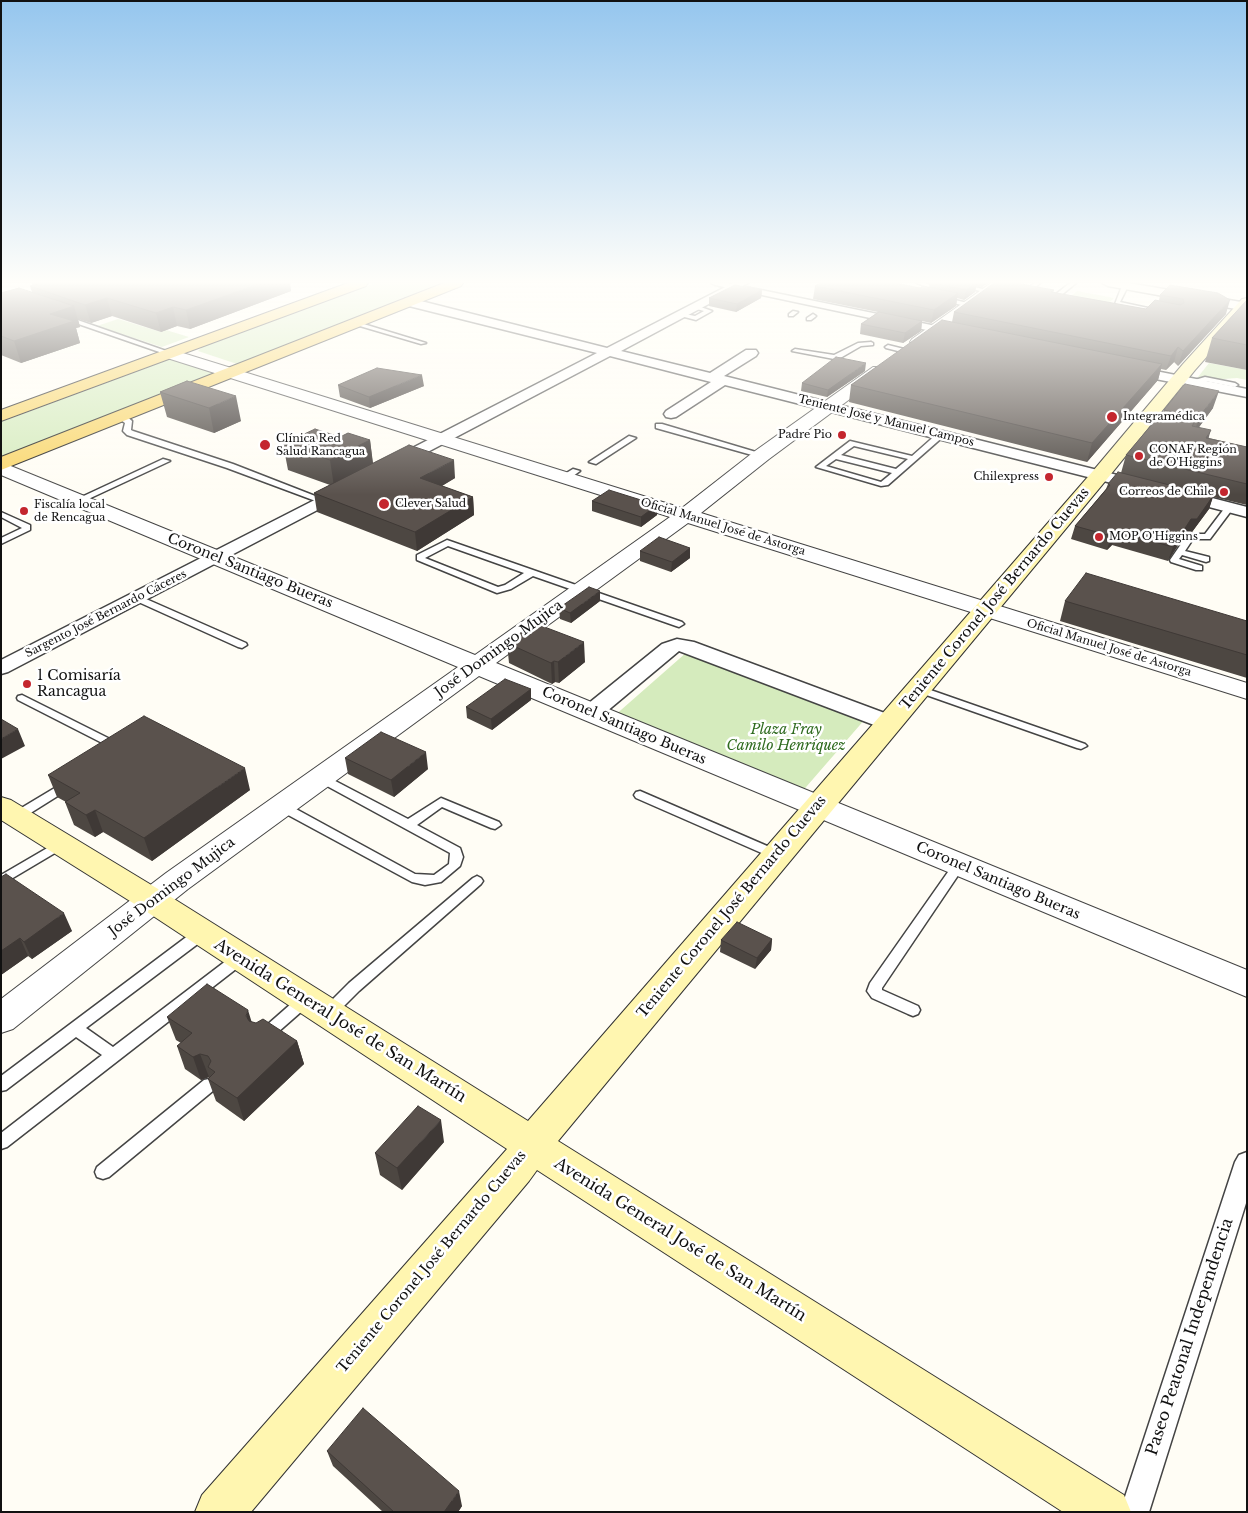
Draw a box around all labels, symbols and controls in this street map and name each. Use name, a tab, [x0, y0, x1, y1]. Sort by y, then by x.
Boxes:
street label: Teniente José y Manuel Campos	[797, 393, 975, 449]
marker: Integramédica	[1105, 410, 1119, 424]
place label: Integramédica	[1123, 410, 1205, 424]
place label: Padre Pio	[778, 428, 832, 442]
marker: Padre Pio	[836, 429, 848, 441]
place label: Clínica Red Salud Rancagua	[276, 432, 365, 458]
marker: Clínica Red Salud Rancagua	[258, 438, 272, 452]
place label: CONAF Región de O'Higgins	[1149, 443, 1237, 469]
marker: CONAF Región de O'Higgins	[1133, 450, 1145, 462]
place label: Chilexpress	[973, 470, 1039, 484]
marker: Chilexpress	[1043, 471, 1055, 483]
street label: Teniente Coronel José Bernardo Cuevas	[897, 484, 1093, 714]
place label: Correos de Chile	[1119, 485, 1214, 499]
marker: Correos de Chile	[1218, 486, 1230, 498]
street label: Oficial Manuel José de Astorga	[639, 496, 807, 558]
marker: Clever Salud	[377, 497, 391, 511]
place label: Clever Salud	[395, 497, 466, 511]
place label: Fiscalía local de Rencagua	[34, 498, 105, 524]
marker: Fiscalía local de Rencagua	[18, 505, 30, 517]
street label: Coronel Santiago Bueras	[165, 530, 335, 612]
place label: MOP O'Higgins	[1109, 530, 1198, 544]
marker: MOP O'Higgins	[1093, 531, 1105, 543]
street label: Sargento José Bernardo Cáceres	[23, 567, 189, 661]
street label: José Domingo Mujica	[432, 597, 566, 701]
street label: Oficial Manuel José de Astorga	[1025, 617, 1193, 679]
place label: 1 Comisaría Rancagua	[37, 668, 121, 700]
marker: 1 Comisaría Rancagua	[21, 678, 33, 690]
street label: Coronel Santiago Bueras	[539, 684, 709, 768]
park label: Plaza Fray Camilo Henríquez	[727, 722, 845, 754]
street label: Teniente Coronel José Bernardo Cuevas	[634, 792, 830, 1022]
street label: José Domingo Mujica	[106, 834, 238, 940]
street label: Coronel Santiago Bueras	[913, 839, 1083, 923]
street label: Avenida General José de San Martín	[210, 935, 470, 1107]
street label: Teniente Coronel José Bernardo Cuevas	[334, 1147, 530, 1377]
street label: Avenida General José de San Martín	[550, 1154, 810, 1326]
street label: Paseo Peatonal Independencia	[1142, 1216, 1238, 1458]

